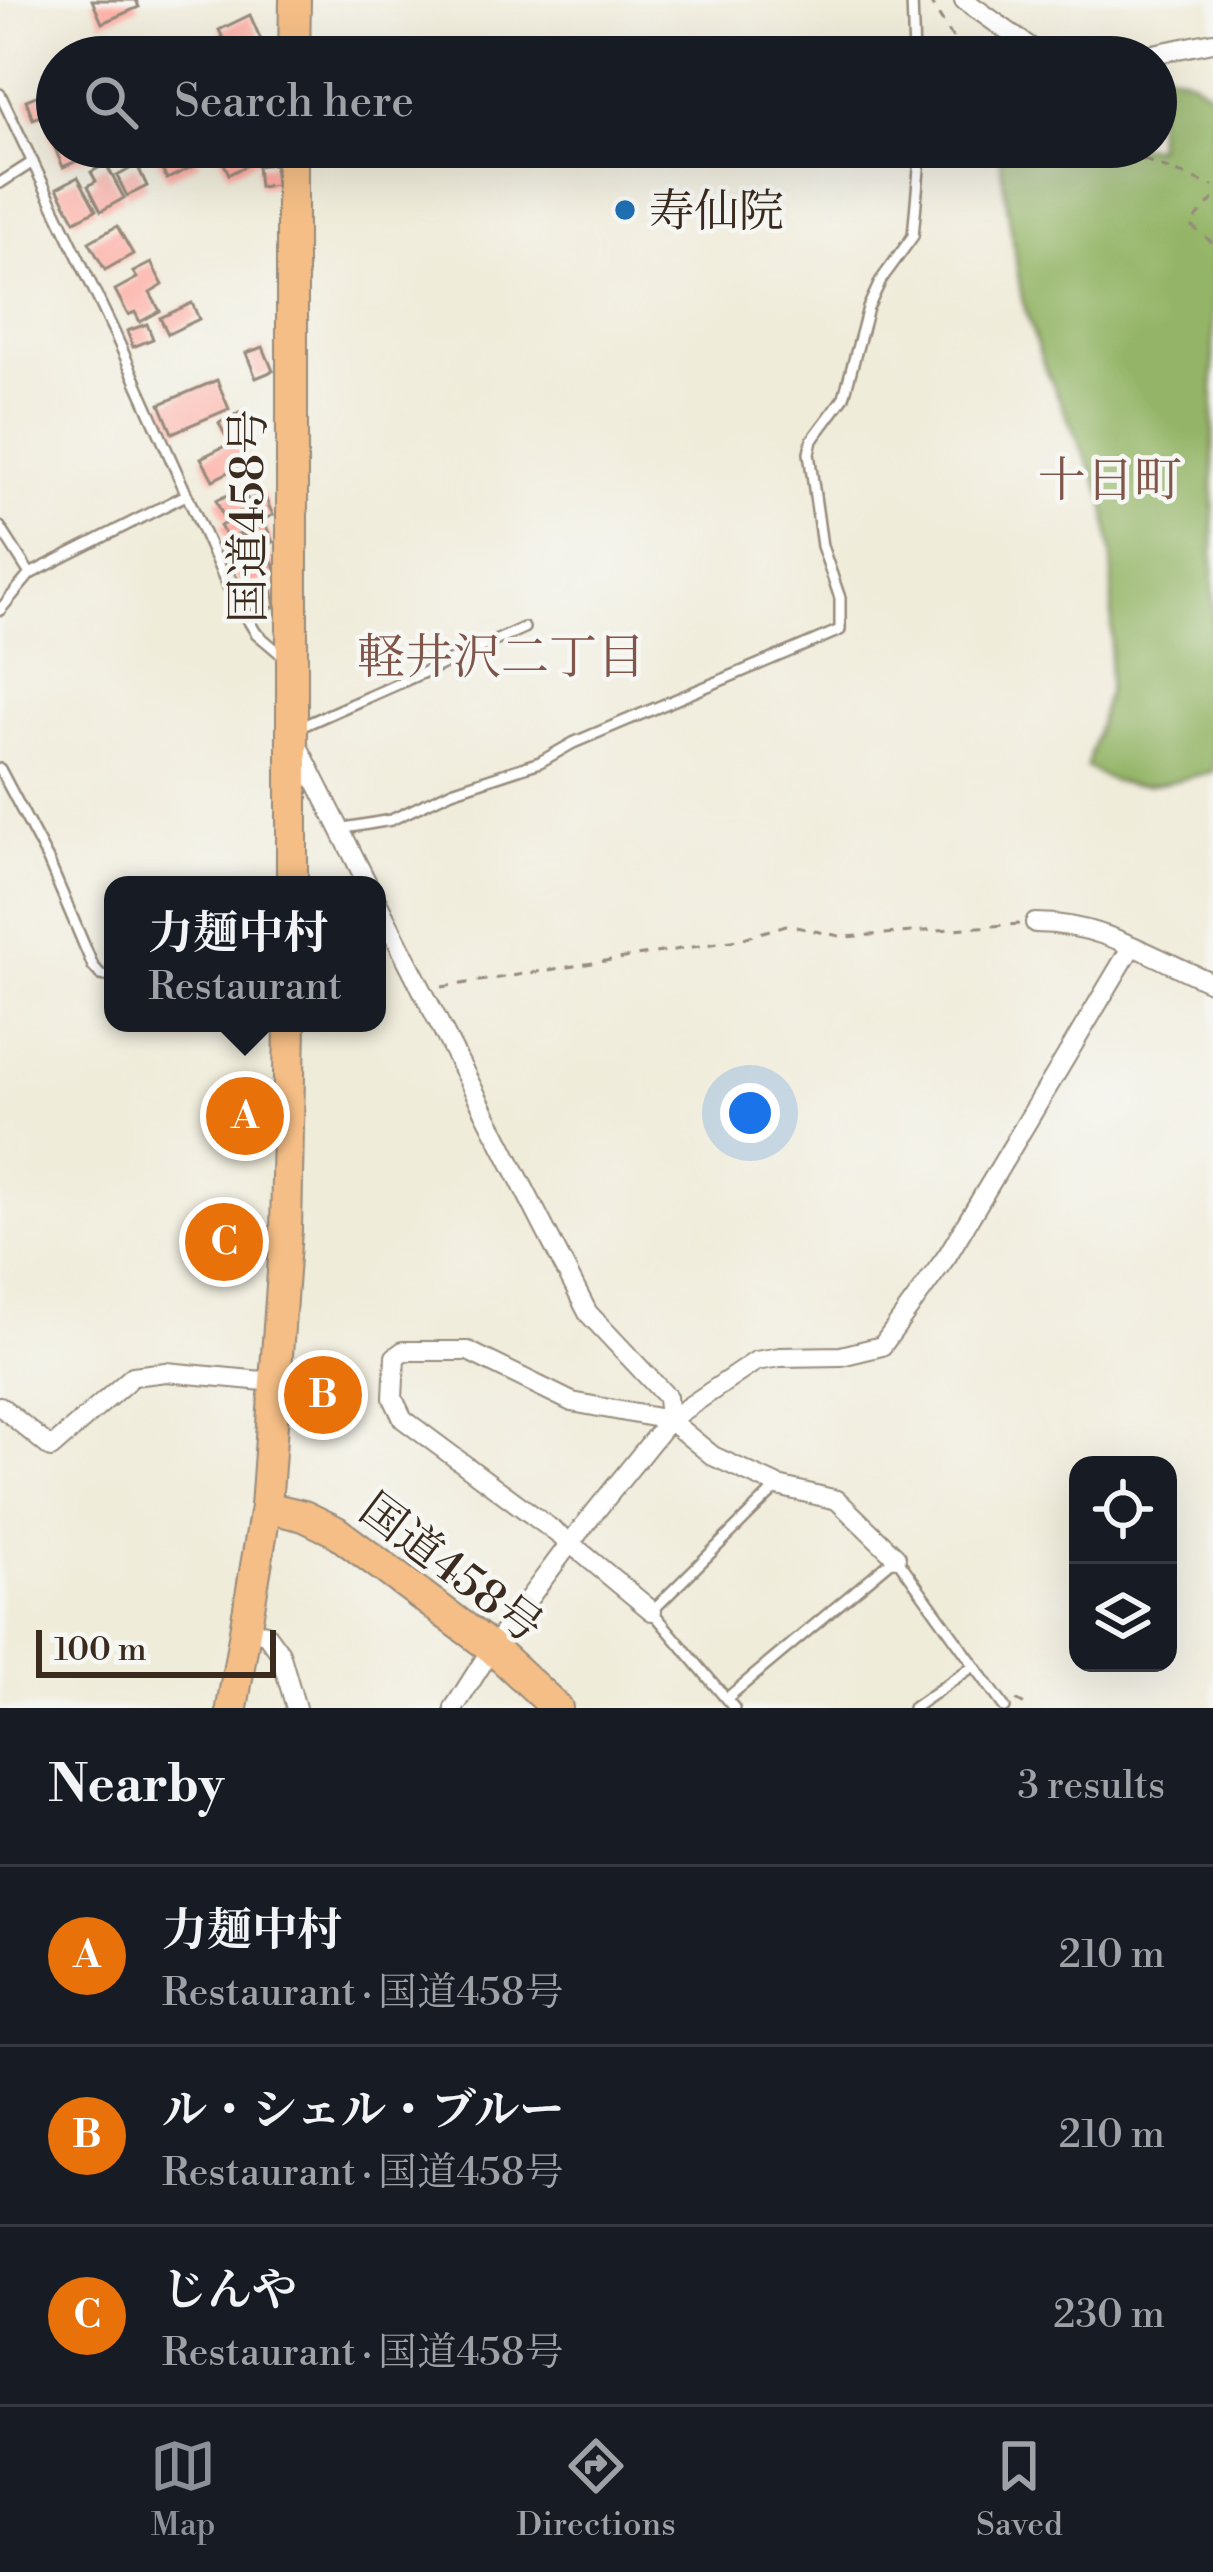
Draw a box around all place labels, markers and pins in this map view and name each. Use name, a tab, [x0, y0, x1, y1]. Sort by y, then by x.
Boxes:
place label: 寿仙院	[649, 184, 784, 241]
marker: 寿仙院	[612, 197, 638, 223]
pin: A	[206, 1071, 284, 1161]
pin: C	[185, 1197, 263, 1287]
pin: B	[284, 1350, 362, 1440]

